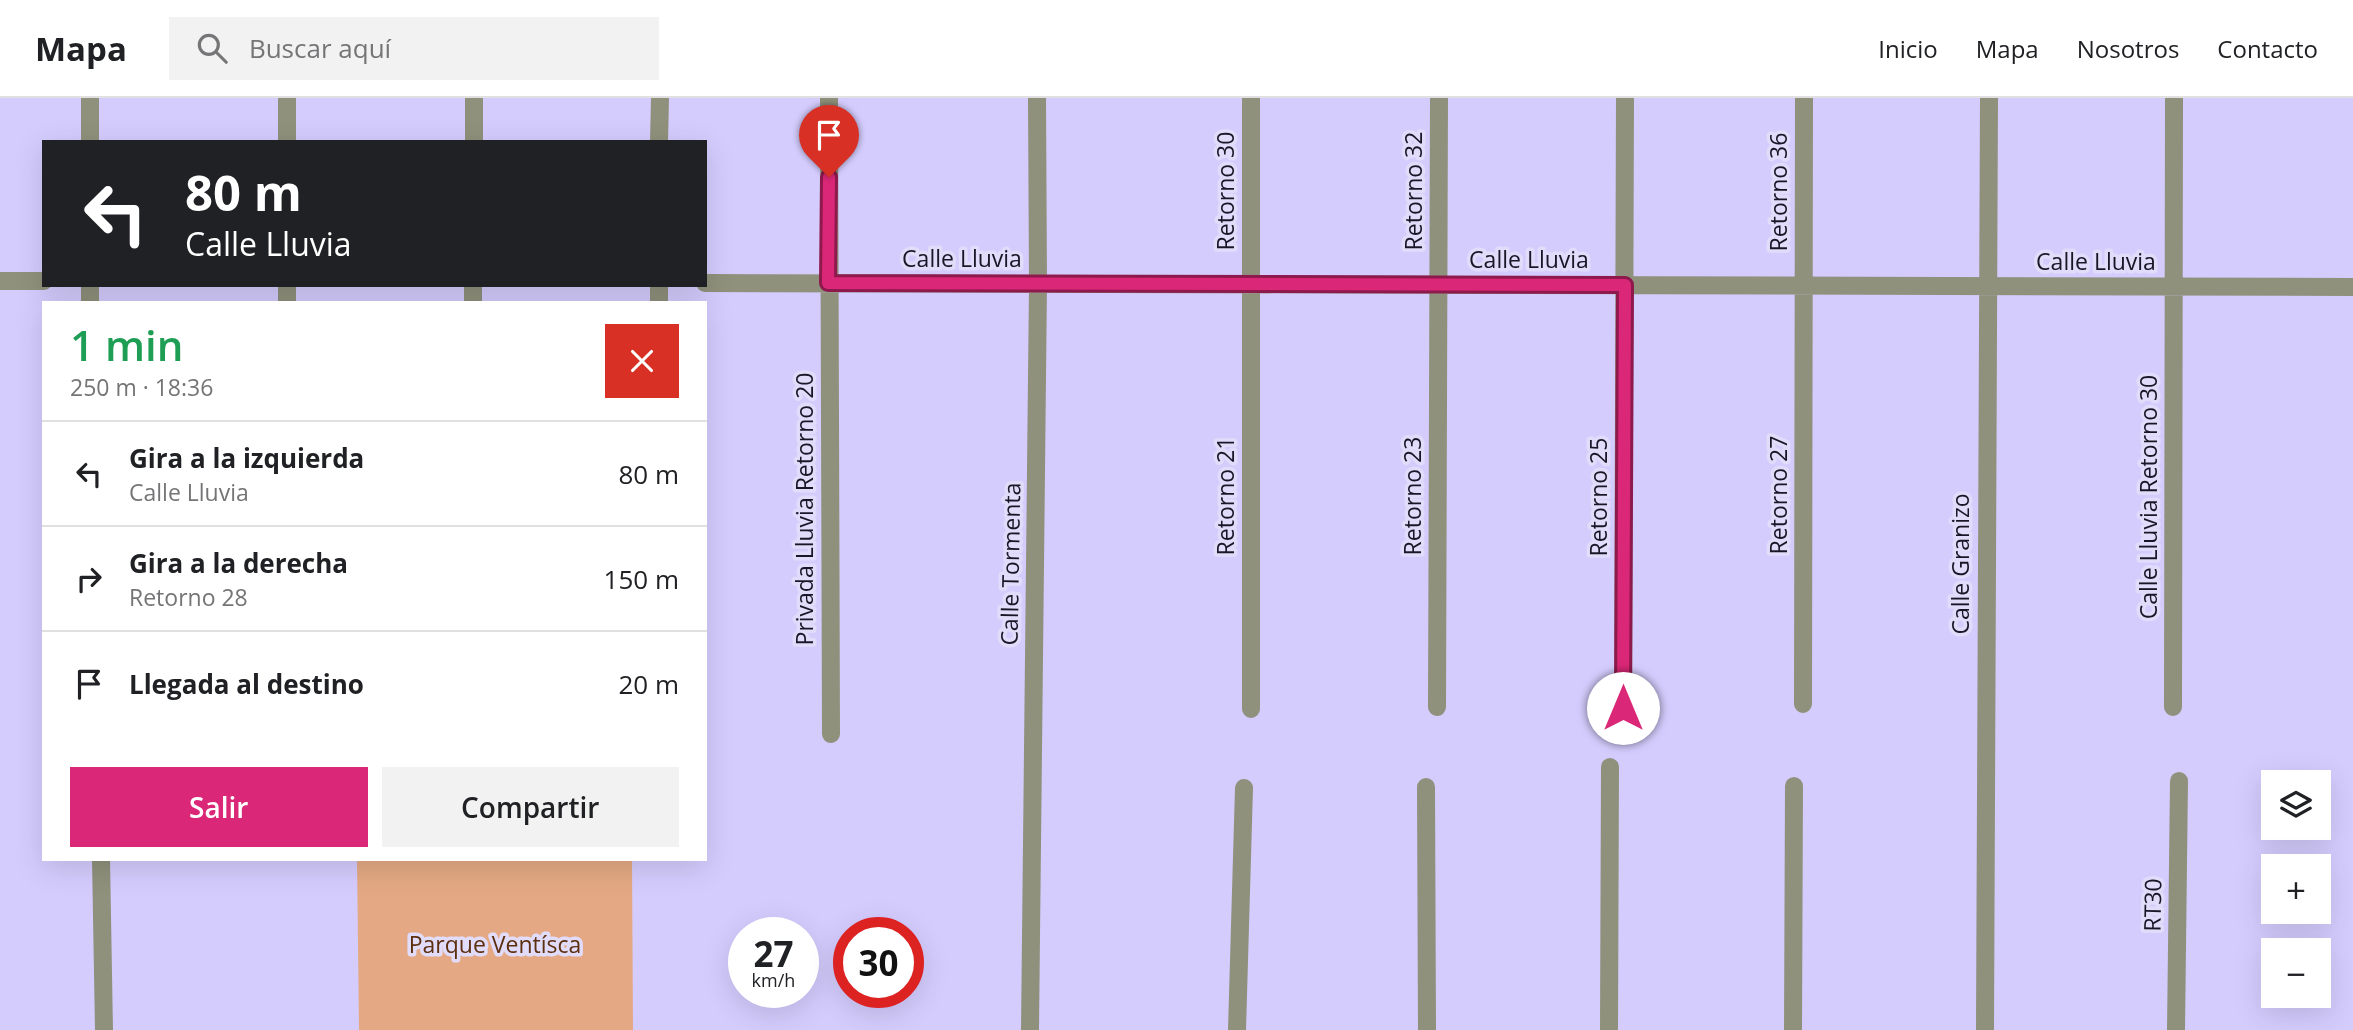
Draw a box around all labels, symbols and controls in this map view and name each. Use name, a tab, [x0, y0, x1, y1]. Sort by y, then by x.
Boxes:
search box	[169, 17, 659, 80]
text: Mapa	[35, 26, 127, 71]
icon: search	[193, 29, 231, 67]
text: Buscar aquí	[249, 30, 391, 66]
text: Inicio	[1878, 32, 1938, 65]
text: Mapa	[1976, 32, 2039, 65]
text: Nosotros	[2077, 32, 2179, 65]
text: Contacto	[2217, 32, 2318, 65]
pin	[799, 105, 859, 177]
icon: arrive	[810, 116, 848, 154]
street label: Retorno 30	[1209, 132, 1241, 250]
street label: Retorno 32	[1397, 132, 1429, 250]
street label: Retorno 36	[1762, 133, 1794, 251]
text: 80 m	[185, 159, 302, 225]
icon: left	[70, 168, 161, 259]
text: Calle Lluvia	[185, 222, 352, 265]
street label: Calle Lluvia	[902, 242, 1022, 274]
street label: Calle Lluvia	[1469, 243, 1589, 275]
street label: Calle Lluvia	[2036, 245, 2156, 277]
text: 1 min	[70, 316, 183, 373]
button: close	[605, 324, 679, 398]
text: 250 m · 18:36	[70, 371, 213, 403]
street label: Privada Lluvia Retorno 20	[788, 373, 820, 645]
street label: Calle Lluvia Retorno 30	[2132, 375, 2164, 619]
street label: Retorno 27	[1762, 436, 1794, 554]
street label: Retorno 21	[1209, 437, 1241, 555]
street label: Retorno 23	[1396, 437, 1428, 555]
street label: Retorno 25	[1582, 438, 1614, 556]
text: Gira a la izquierda	[129, 440, 364, 476]
icon: left	[70, 455, 108, 493]
text: 80 m	[618, 456, 679, 492]
text: Calle Lluvia	[129, 476, 249, 508]
street label: Calle Tormenta	[993, 482, 1027, 646]
street label: Calle Granizo	[1944, 493, 1976, 635]
text: Gira a la derecha	[129, 545, 348, 581]
icon: right	[70, 560, 108, 598]
text: 150 m	[604, 561, 679, 597]
text: Retorno 28	[129, 581, 248, 613]
icon: arrive	[70, 665, 108, 703]
text: Llegada al destino	[129, 666, 364, 702]
text: 20 m	[618, 666, 679, 702]
position arrow	[1586, 671, 1660, 745]
button: Salir	[70, 767, 368, 847]
button: Compartir	[382, 767, 679, 847]
map controls	[2261, 770, 2331, 1008]
button: layers	[2261, 770, 2331, 840]
button: +	[2261, 854, 2331, 924]
street label: RT30	[2136, 878, 2168, 932]
speed limit sign: 30	[833, 917, 924, 1008]
park label: Parque Ventísca	[409, 928, 581, 960]
text: 27	[753, 930, 794, 977]
button: −	[2261, 938, 2331, 1008]
text: km/h	[752, 968, 795, 992]

